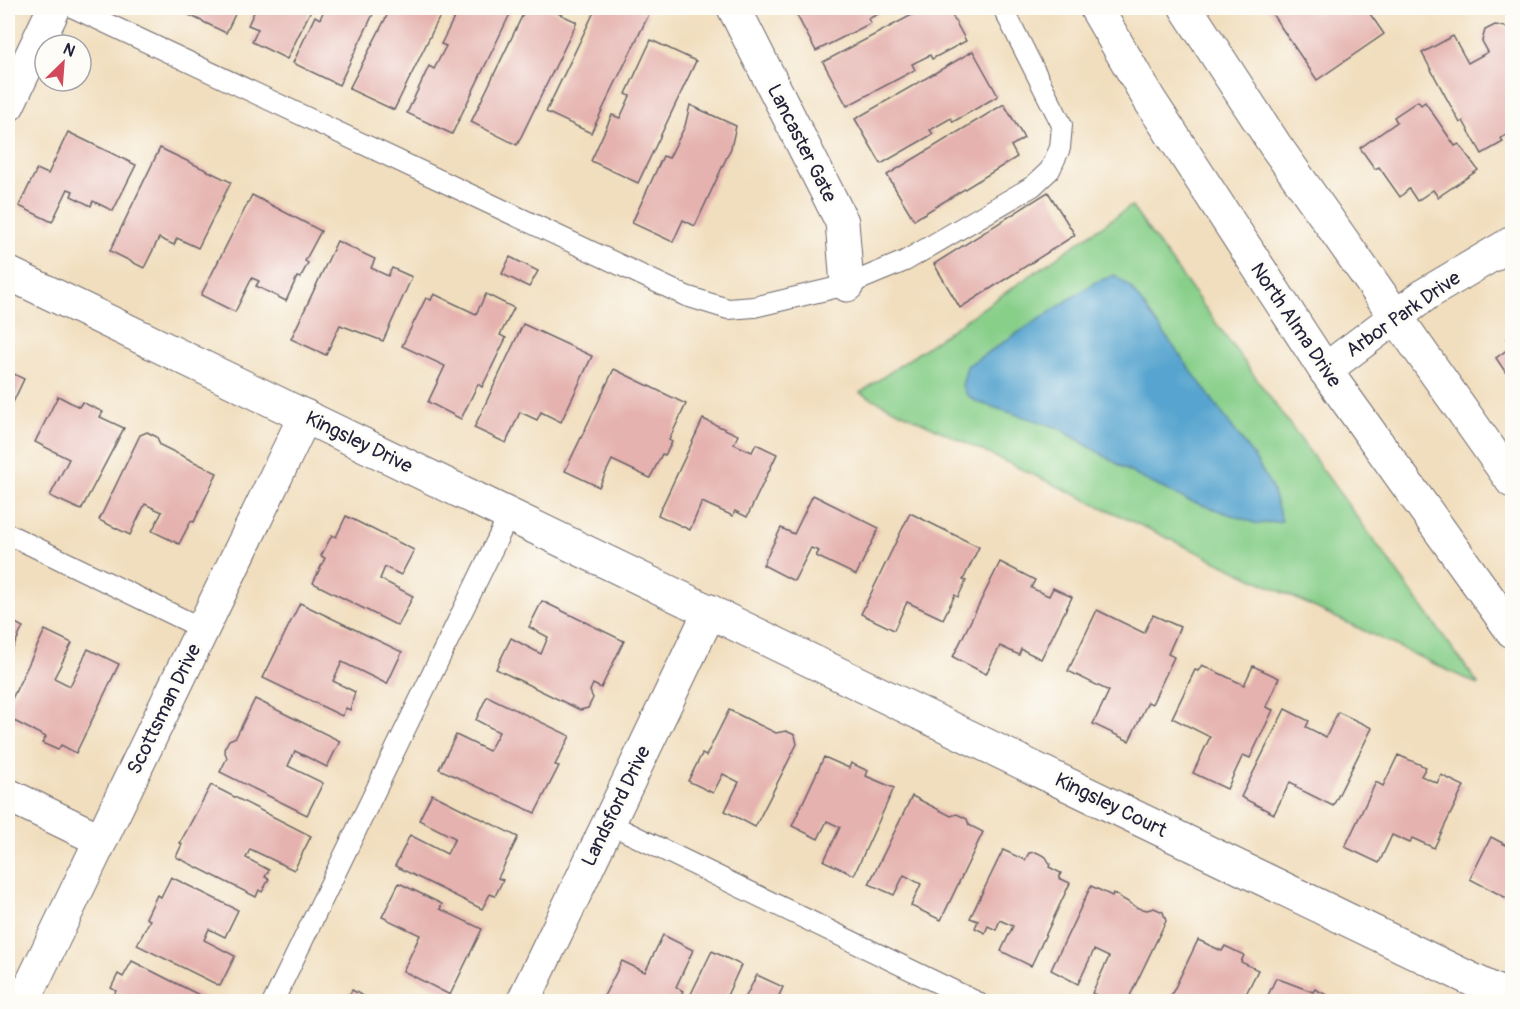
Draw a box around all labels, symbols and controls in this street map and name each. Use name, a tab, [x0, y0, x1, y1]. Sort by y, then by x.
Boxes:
north arrow	[33, 33, 93, 93]
text: N	[60, 39, 78, 62]
street label: Lancaster Gate	[762, 80, 842, 206]
street label: North Alma Drive	[1245, 258, 1347, 392]
street label: Arbor Park Drive	[1341, 265, 1465, 363]
street label: Kingsley Drive	[301, 405, 417, 479]
street label: Scottsman Drive	[122, 639, 207, 778]
street label: Landsford Drive	[576, 741, 656, 870]
street label: Kingsley Court	[1051, 767, 1172, 843]

